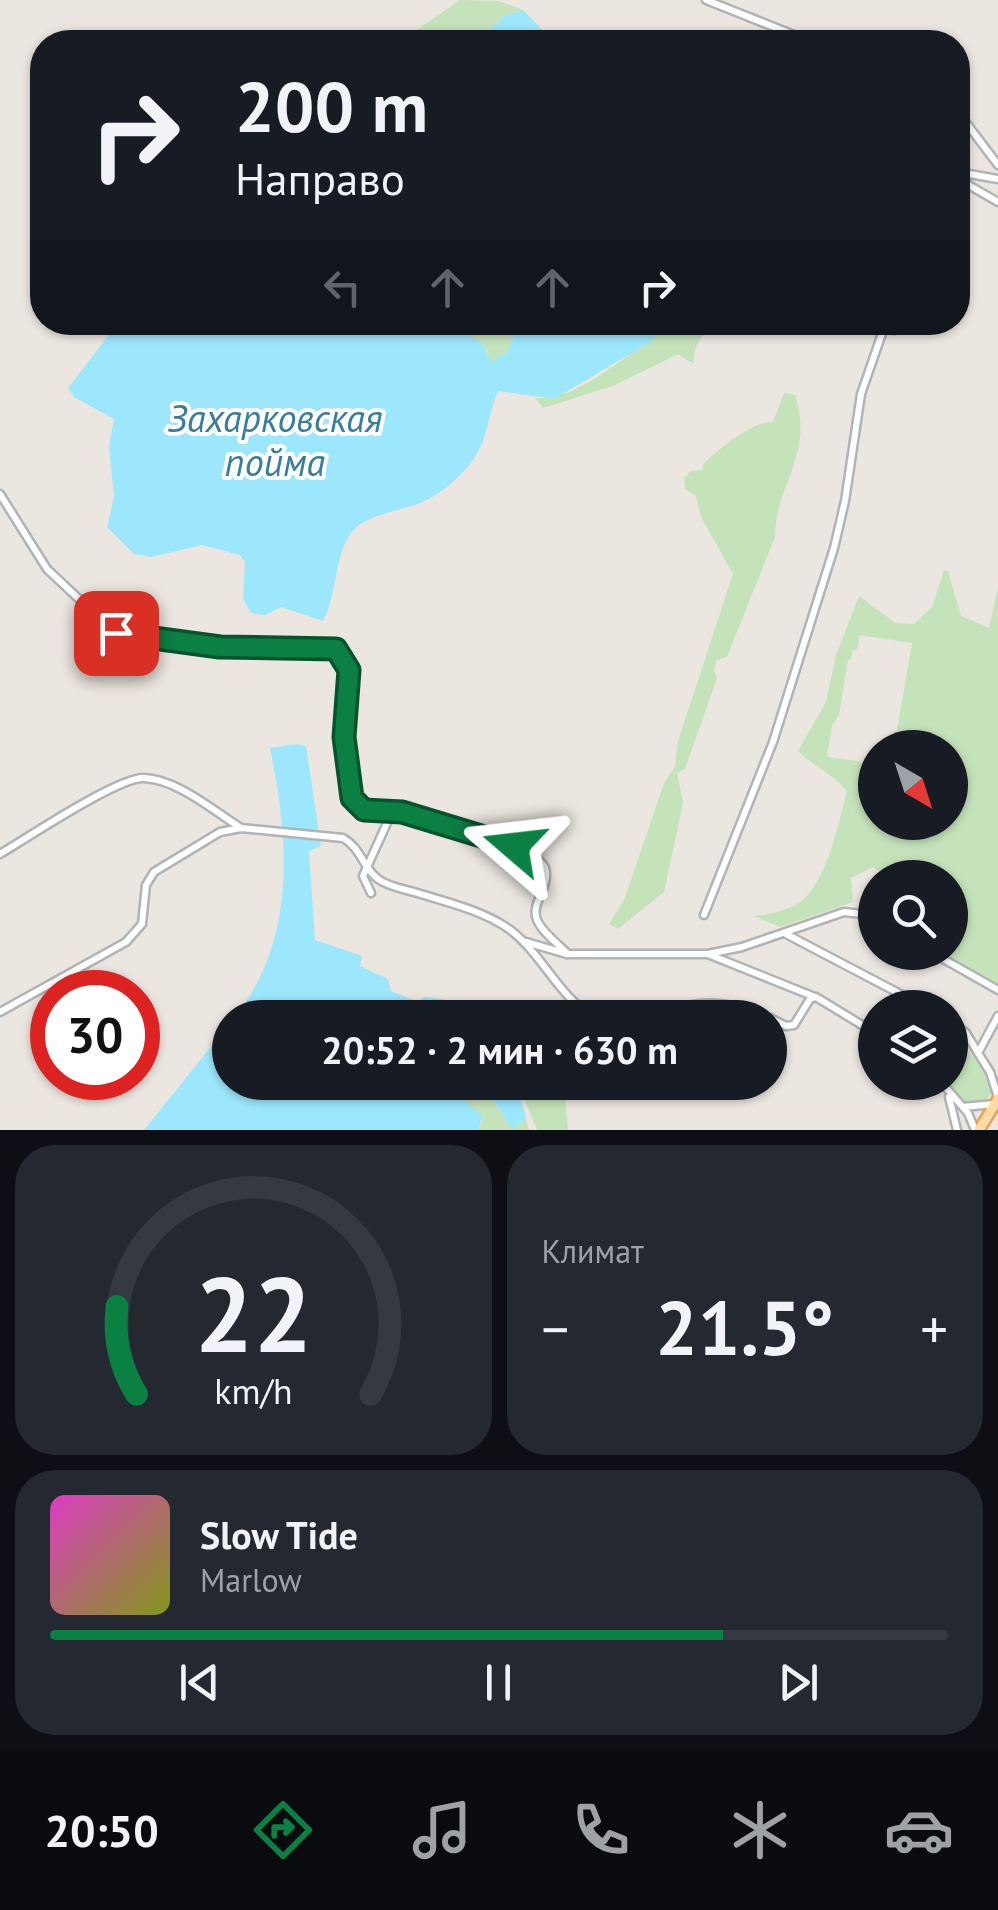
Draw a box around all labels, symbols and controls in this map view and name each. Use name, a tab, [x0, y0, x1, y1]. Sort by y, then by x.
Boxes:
text: 200 m	[235, 61, 428, 151]
icon: right	[70, 70, 200, 200]
text: Направо	[235, 149, 405, 207]
icon: left	[315, 260, 370, 315]
icon: ahead	[420, 260, 475, 315]
icon: ahead	[525, 260, 580, 315]
icon: right	[630, 260, 685, 315]
water label: Захарковская пойма	[167, 393, 383, 486]
pin	[74, 591, 159, 676]
icon: arrive	[89, 606, 144, 661]
north arrow	[858, 730, 968, 840]
map controls	[858, 730, 968, 1100]
position arrow	[462, 794, 566, 898]
button: search	[858, 860, 968, 970]
speed limit sign: 30	[30, 970, 160, 1100]
button: layers	[858, 990, 968, 1100]
text: 20:52 · 2 мин · 630 m	[321, 1025, 678, 1074]
text: Климат	[542, 1230, 644, 1272]
text: 22	[194, 1246, 312, 1381]
text: 21.5°	[655, 1279, 834, 1376]
text: −	[542, 1293, 569, 1364]
text: +	[920, 1293, 948, 1364]
text: km/h	[214, 1368, 292, 1414]
text: Slow Tide	[200, 1510, 358, 1559]
text: Marlow	[200, 1559, 302, 1601]
icon: previous	[172, 1655, 227, 1710]
icon: pause	[471, 1655, 526, 1710]
icon: next	[771, 1655, 826, 1710]
icon: directions	[248, 1795, 318, 1865]
icon: music	[407, 1795, 477, 1865]
icon: phone	[566, 1795, 636, 1865]
icon: climate	[725, 1795, 795, 1865]
icon: car	[884, 1795, 954, 1865]
text: 20:50	[44, 1801, 159, 1859]

